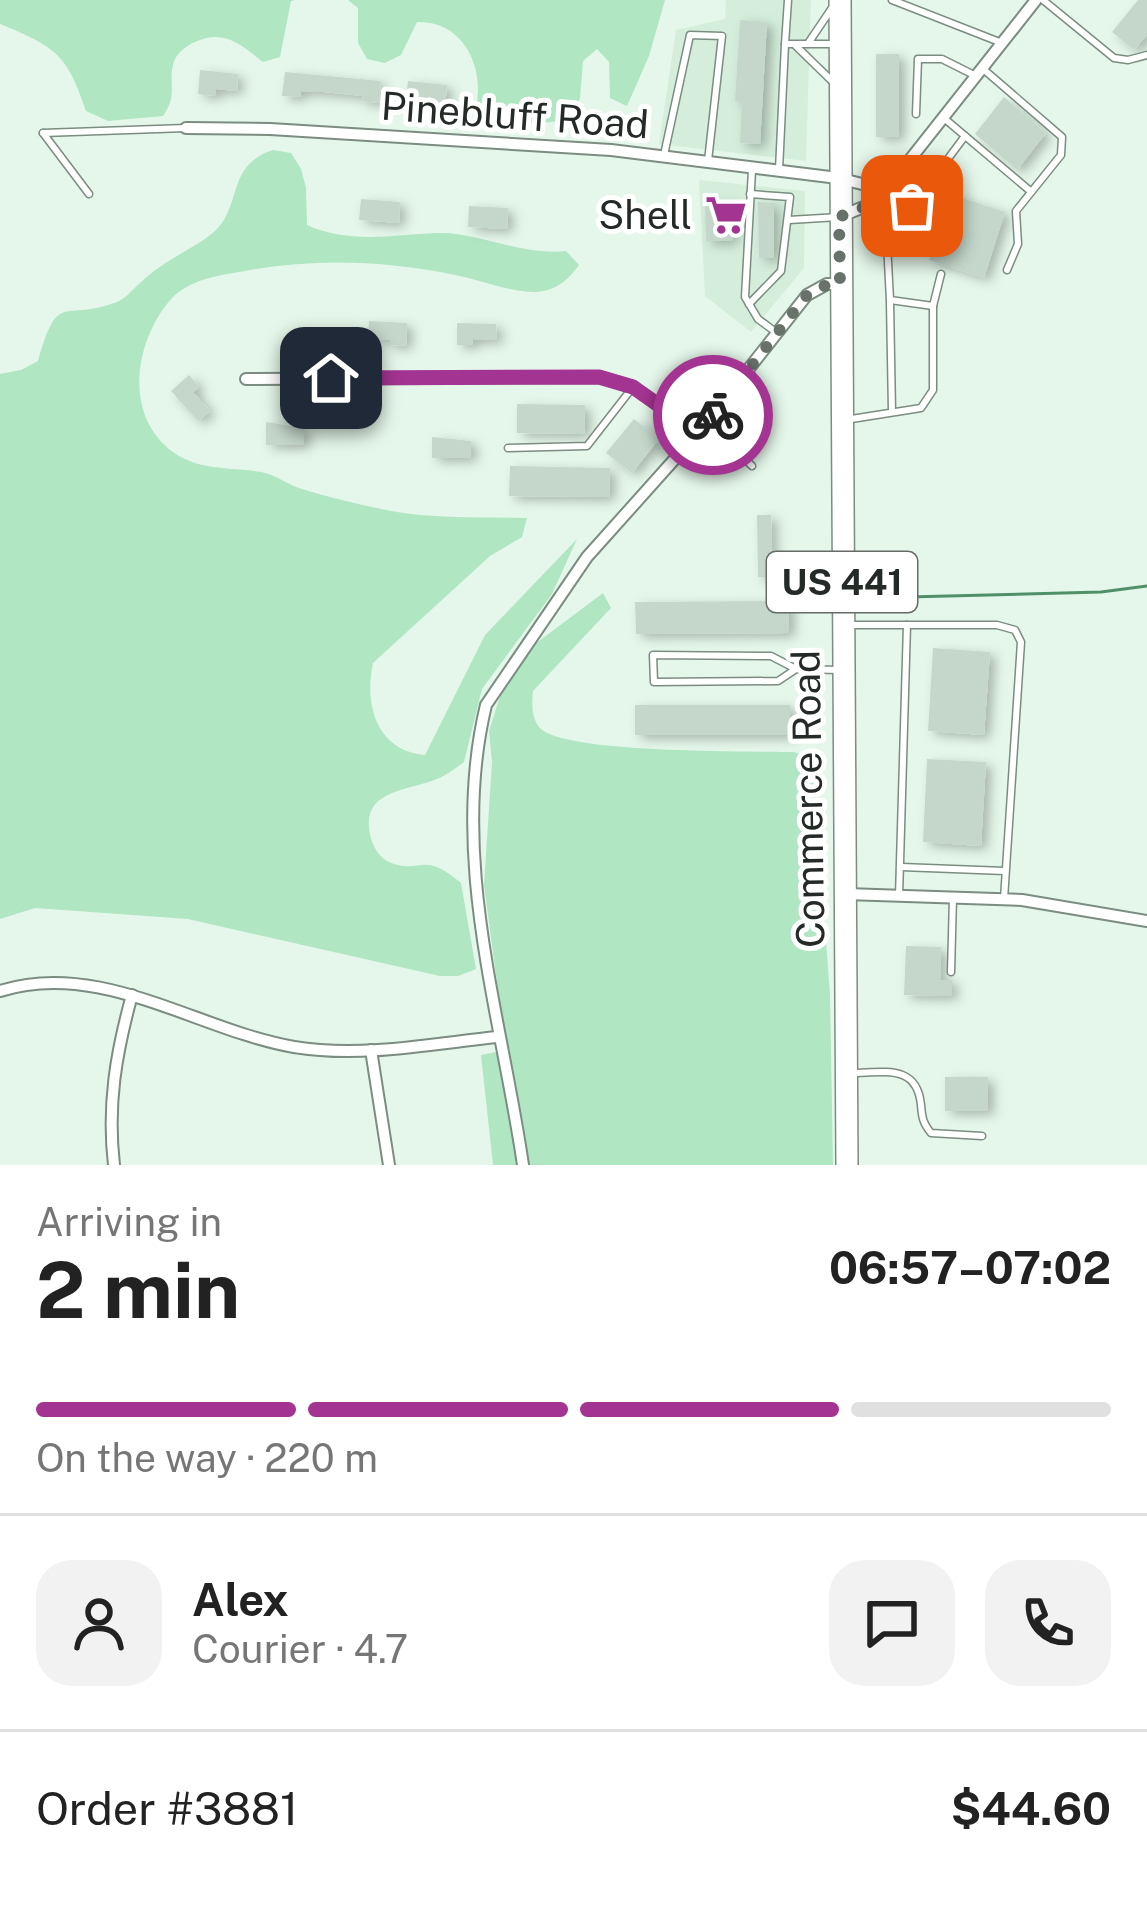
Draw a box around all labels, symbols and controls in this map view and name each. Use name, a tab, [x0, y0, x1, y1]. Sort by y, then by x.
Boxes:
street label: Pinebluff Road	[380, 83, 650, 147]
pin	[861, 155, 963, 257]
icon: bag	[879, 173, 945, 239]
place label: Shell	[598, 192, 692, 238]
supermarket icon: Shell	[703, 192, 749, 238]
pin	[280, 327, 382, 429]
icon: home	[298, 345, 364, 411]
courier	[653, 355, 773, 475]
icon: bike	[680, 382, 746, 448]
road number: US 441	[767, 552, 917, 612]
street label: Commerce Road	[782, 650, 834, 948]
text: Arriving in	[36, 1199, 222, 1245]
text: 06:57–07:02	[829, 1241, 1111, 1294]
text: 2 min	[36, 1244, 240, 1336]
text: On the way · 220 m	[36, 1435, 378, 1481]
button: person	[36, 1560, 162, 1686]
button: chat	[829, 1560, 955, 1686]
button: phone	[985, 1560, 1111, 1686]
text: Alex	[192, 1573, 289, 1626]
text: Courier · 4.7	[192, 1626, 408, 1672]
text: Order #3881	[36, 1782, 298, 1835]
text: $44.60	[951, 1782, 1111, 1835]

